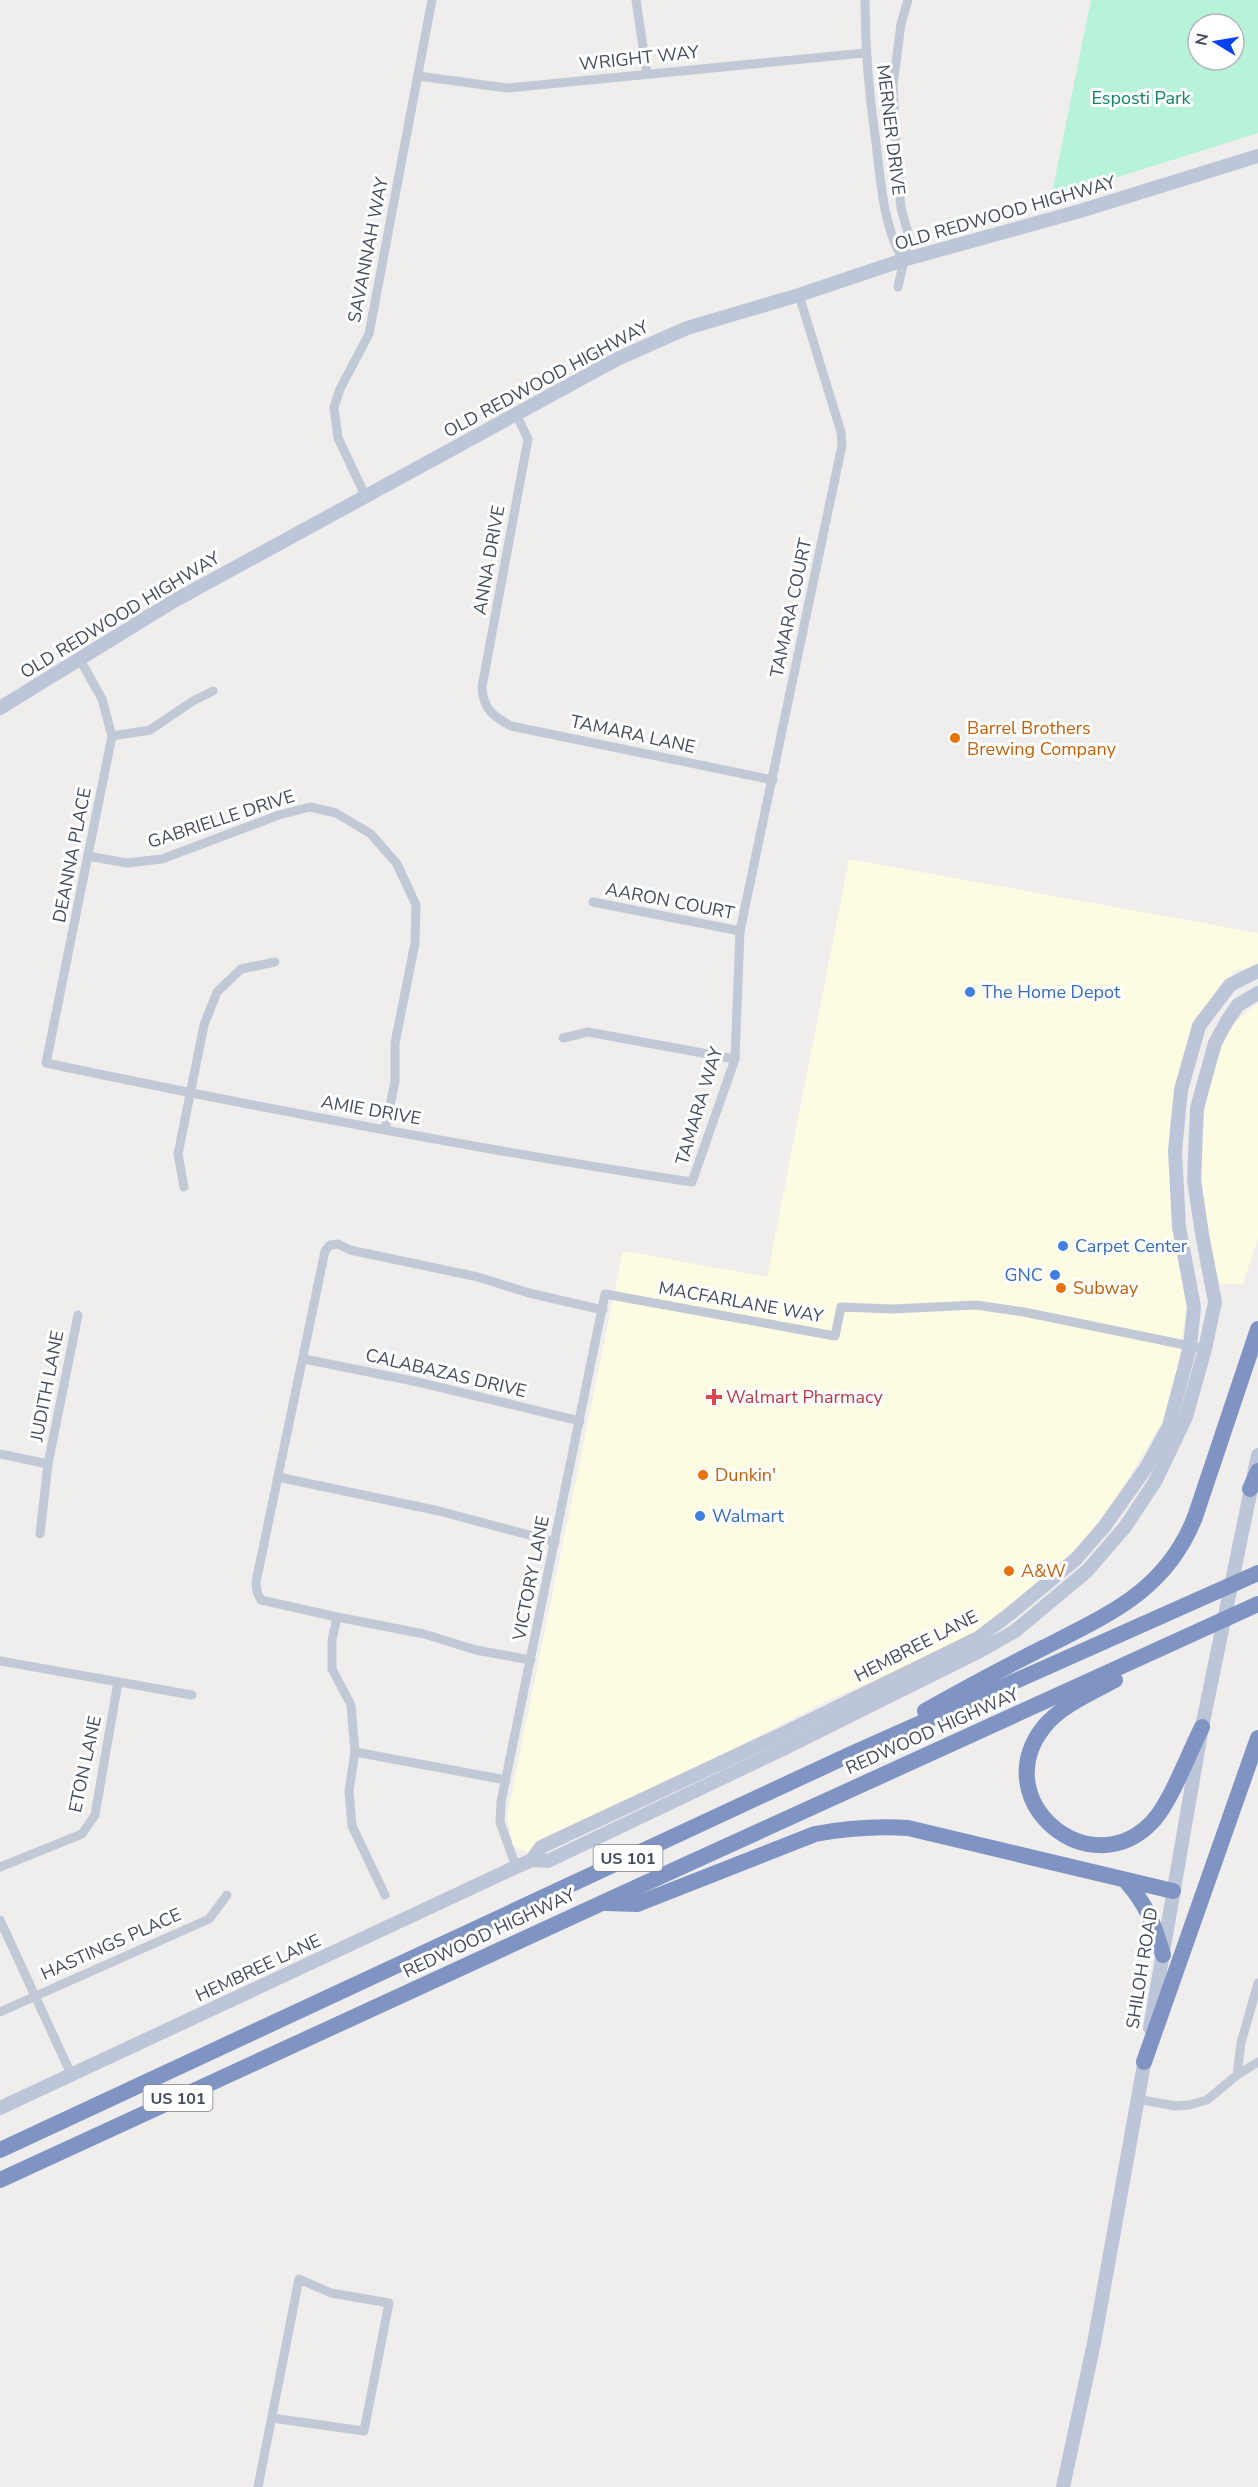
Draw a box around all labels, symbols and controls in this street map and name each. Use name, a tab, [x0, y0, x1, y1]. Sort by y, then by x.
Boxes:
north arrow	[1186, 12, 1246, 72]
text: N	[1190, 31, 1214, 47]
street label: WRIGHT WAY	[578, 40, 700, 76]
street label: MERNER DRIVE	[871, 63, 911, 197]
park label: Esposti Park	[1091, 86, 1192, 110]
street label: OLD REDWOOD HIGHWAY	[892, 170, 1119, 256]
street label: SAVANNAH WAY	[342, 175, 394, 325]
street label: OLD REDWOOD HIGHWAY	[439, 315, 653, 443]
street label: ANNA DRIVE	[468, 504, 510, 616]
street label: TAMARA COURT	[765, 536, 818, 680]
street label: OLD REDWOOD HIGHWAY	[16, 546, 224, 684]
street label: TAMARA LANE	[568, 709, 698, 759]
place label: Barrel Brothers Brewing Company	[967, 716, 1117, 761]
marker: Barrel Brothers Brewing Company	[948, 731, 962, 745]
street label: GABRIELLE DRIVE	[144, 784, 298, 854]
street label: DEANNA PLACE	[47, 785, 97, 925]
street label: AARON COURT	[603, 877, 737, 925]
place label: The Home Depot	[982, 980, 1121, 1004]
marker: The Home Depot	[963, 985, 977, 999]
street label: TAMARA WAY	[670, 1044, 728, 1168]
street label: AMIE DRIVE	[319, 1089, 423, 1131]
place label: Carpet Center	[1075, 1234, 1188, 1258]
marker: Carpet Center	[1056, 1239, 1070, 1253]
place label: GNC	[1004, 1263, 1043, 1287]
marker: GNC	[1048, 1268, 1062, 1282]
street label: MACFARLANE WAY	[657, 1276, 826, 1328]
place label: Subway	[1073, 1276, 1139, 1300]
marker: Subway	[1054, 1281, 1068, 1295]
street label: JUDITH LANE	[24, 1329, 70, 1444]
street label: CALABAZAS DRIVE	[363, 1343, 529, 1403]
place label: Walmart Pharmacy	[726, 1385, 883, 1409]
marker: Walmart Pharmacy	[707, 1390, 721, 1404]
place label: Dunkin'	[715, 1463, 776, 1487]
marker: Dunkin'	[696, 1468, 710, 1482]
place label: Walmart	[712, 1504, 785, 1528]
marker: Walmart	[693, 1509, 707, 1523]
street label: VICTORY LANE	[507, 1514, 555, 1643]
place label: A&W	[1021, 1559, 1066, 1583]
marker: A&W	[1002, 1564, 1016, 1578]
street label: HEMBREE LANE	[850, 1604, 982, 1688]
street label: REDWOOD HIGHWAY	[842, 1682, 1023, 1780]
street label: ETON LANE	[63, 1713, 107, 1815]
road number: US 101	[594, 1845, 662, 1871]
street label: REDWOOD HIGHWAY	[399, 1882, 579, 1983]
street label: HASTINGS PLACE	[37, 1902, 185, 1986]
street label: SHILOH ROAD	[1121, 1906, 1163, 2030]
street label: HEMBREE LANE	[191, 1928, 325, 2008]
road number: US 101	[144, 2085, 213, 2111]

